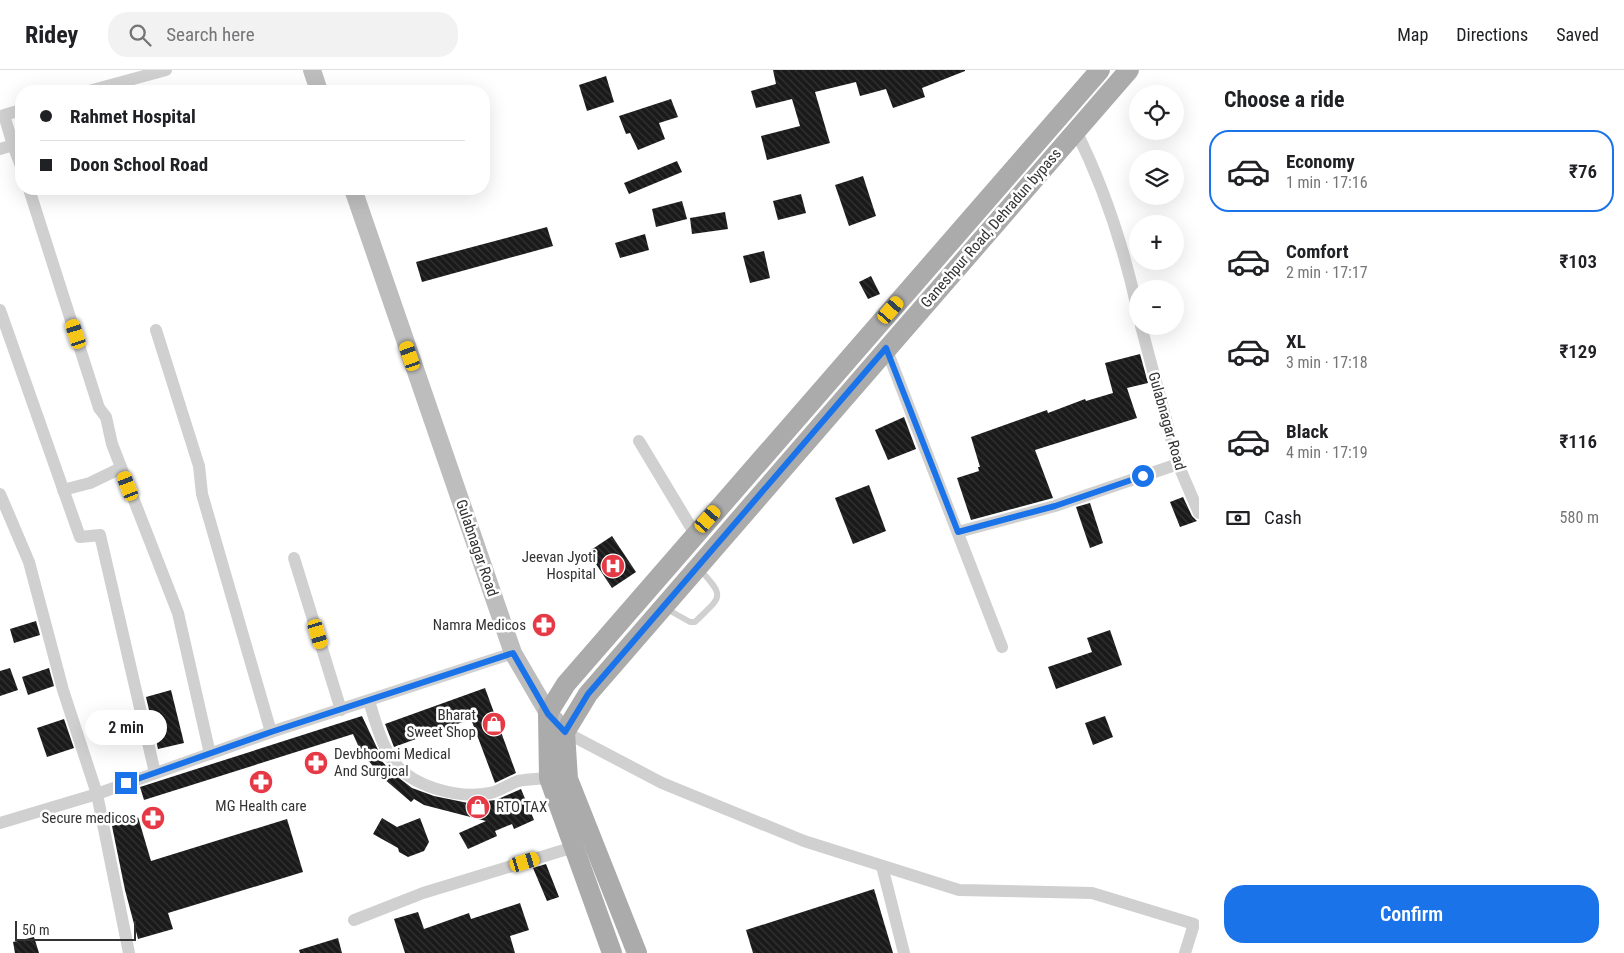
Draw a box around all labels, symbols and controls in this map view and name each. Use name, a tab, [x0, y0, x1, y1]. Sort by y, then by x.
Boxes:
search box	[108, 12, 458, 57]
text: Ridey	[25, 21, 78, 49]
icon: search	[126, 21, 154, 49]
text: Search here	[166, 23, 255, 46]
text: Map	[1397, 24, 1428, 45]
text: Directions	[1456, 24, 1528, 45]
text: Saved	[1556, 24, 1599, 45]
map controls	[1129, 85, 1184, 335]
button: locate	[1129, 85, 1184, 140]
text: Choose a ride	[1224, 87, 1345, 112]
text: Rahmet Hospital	[70, 105, 196, 128]
street label: Ganeshpur Road, Dehradun bypass	[917, 145, 1065, 311]
icon: car	[1226, 149, 1271, 194]
button: layers	[1129, 150, 1184, 205]
text: Economy	[1286, 150, 1355, 173]
text: Doon School Road	[70, 153, 208, 176]
text: ₹76	[1569, 160, 1597, 183]
text: 1 min · 17:16	[1286, 173, 1368, 192]
button: +	[1129, 215, 1184, 270]
icon: car	[1226, 239, 1271, 284]
text: Comfort	[1286, 240, 1349, 263]
text: ₹103	[1559, 250, 1597, 273]
text: 2 min · 17:17	[1286, 263, 1368, 282]
button: −	[1129, 280, 1184, 335]
car	[875, 294, 906, 326]
car	[64, 317, 87, 351]
icon: car	[1226, 329, 1271, 374]
text: XL	[1286, 330, 1306, 353]
car	[398, 339, 421, 373]
text: ₹129	[1559, 340, 1597, 363]
text: 3 min · 17:18	[1286, 353, 1368, 372]
street label: Gulabnagar Road	[1144, 370, 1190, 472]
icon: car	[1226, 419, 1271, 464]
text: Black	[1286, 420, 1328, 443]
text: ₹116	[1559, 430, 1597, 453]
text: 4 min · 17:19	[1286, 443, 1368, 462]
route start	[1132, 465, 1154, 487]
car	[115, 469, 140, 503]
street label: Gulabnagar Road	[452, 497, 502, 599]
car	[692, 503, 723, 535]
icon: cash	[1224, 504, 1252, 532]
text: Cash	[1264, 506, 1302, 529]
text: 580 m	[1560, 508, 1599, 527]
place label: Jeevan Jyoti Hospital	[522, 548, 596, 583]
hospital icon: Jeevan Jyoti Hospital	[600, 553, 626, 579]
pharmacy icon: Namra Medicos	[531, 612, 557, 638]
place label: Namra Medicos	[433, 616, 526, 634]
car	[306, 617, 329, 651]
place label: Bharat Sweet Shop	[407, 706, 476, 741]
callout: 2 min	[85, 710, 167, 746]
shop icon: Bharat Sweet Shop	[481, 711, 507, 737]
text: 2 min	[108, 718, 144, 737]
place label: Devbhoomi Medical And Surgical	[334, 745, 451, 780]
pharmacy icon: Devbhoomi Medical And Surgical	[303, 750, 329, 776]
pharmacy icon: MG Health care	[248, 769, 274, 795]
route end	[115, 772, 137, 794]
shop icon: RTO TAX	[465, 794, 491, 820]
place label: MG Health care	[215, 797, 307, 815]
place label: RTO TAX	[496, 798, 547, 816]
pharmacy icon: Secure medicos	[140, 805, 166, 831]
place label: Secure medicos	[42, 809, 136, 827]
car	[508, 850, 541, 874]
button: Confirm	[1224, 885, 1599, 943]
scale bar	[15, 918, 136, 941]
text: 50 m	[22, 922, 50, 938]

